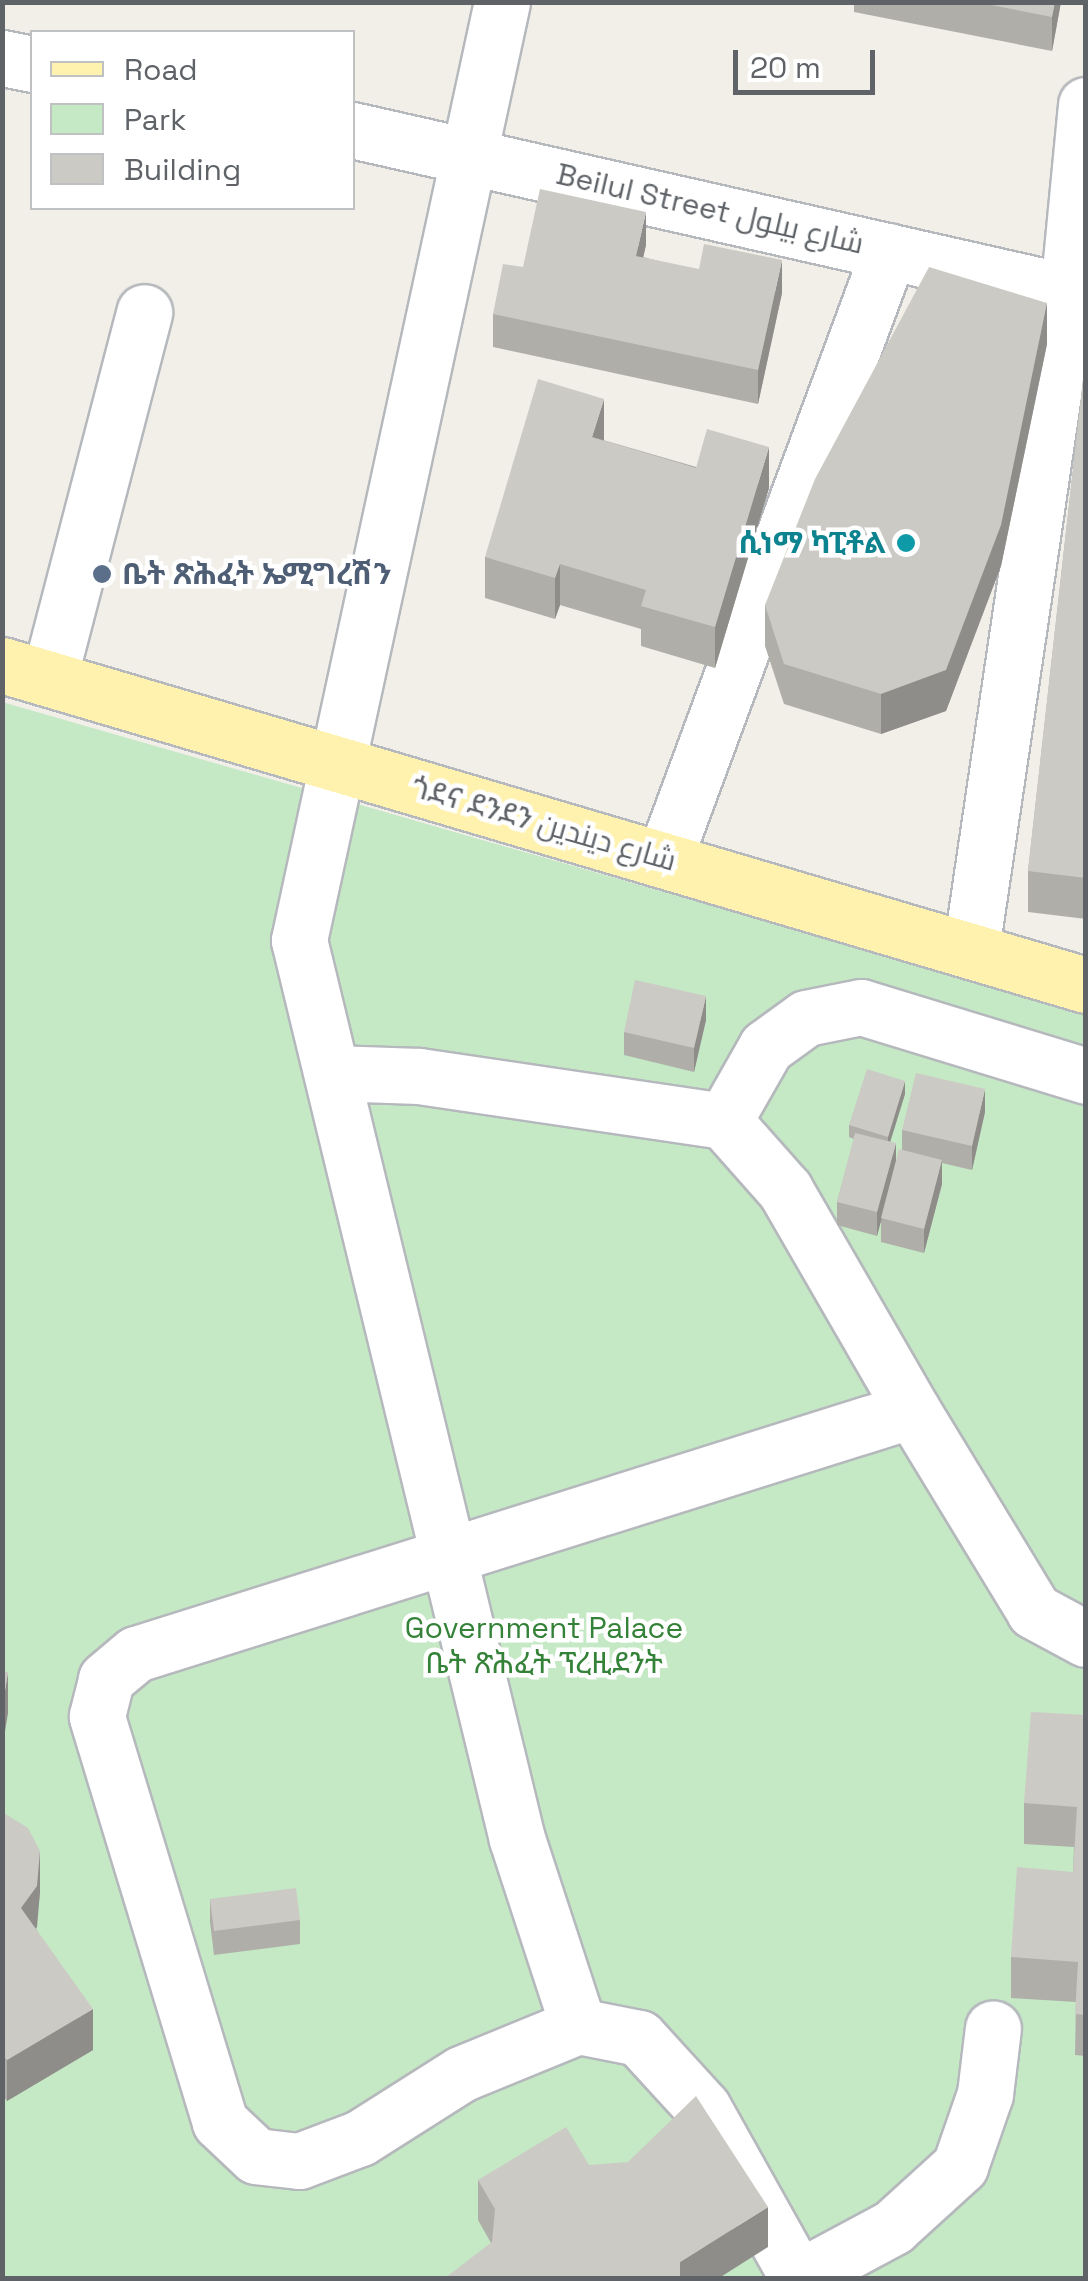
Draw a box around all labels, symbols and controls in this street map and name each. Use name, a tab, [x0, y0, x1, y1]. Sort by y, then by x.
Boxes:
legend	[30, 30, 355, 210]
scale bar	[738, 30, 880, 92]
text: 20 m	[750, 48, 821, 87]
text: Road	[124, 50, 198, 89]
text: Park	[124, 100, 186, 139]
text: Building	[124, 150, 241, 189]
street label: Beilul Street شارع بيلول	[553, 156, 867, 262]
place label: ሲነማ ካፒቶል	[738, 525, 886, 561]
marker: ሲነማ ካፒቶል	[895, 532, 917, 554]
place label: ቤት ጽሕፈት ኤሚግረሽን	[122, 556, 392, 592]
marker: ቤት ጽሕፈት ኤሚግረሽን	[91, 563, 113, 585]
street label: ጎደና ደንደን شارع ديندين	[408, 769, 680, 879]
park label: Government Palace ቤት ጽሕፈት ፕረዚደንት	[405, 1610, 683, 1680]

